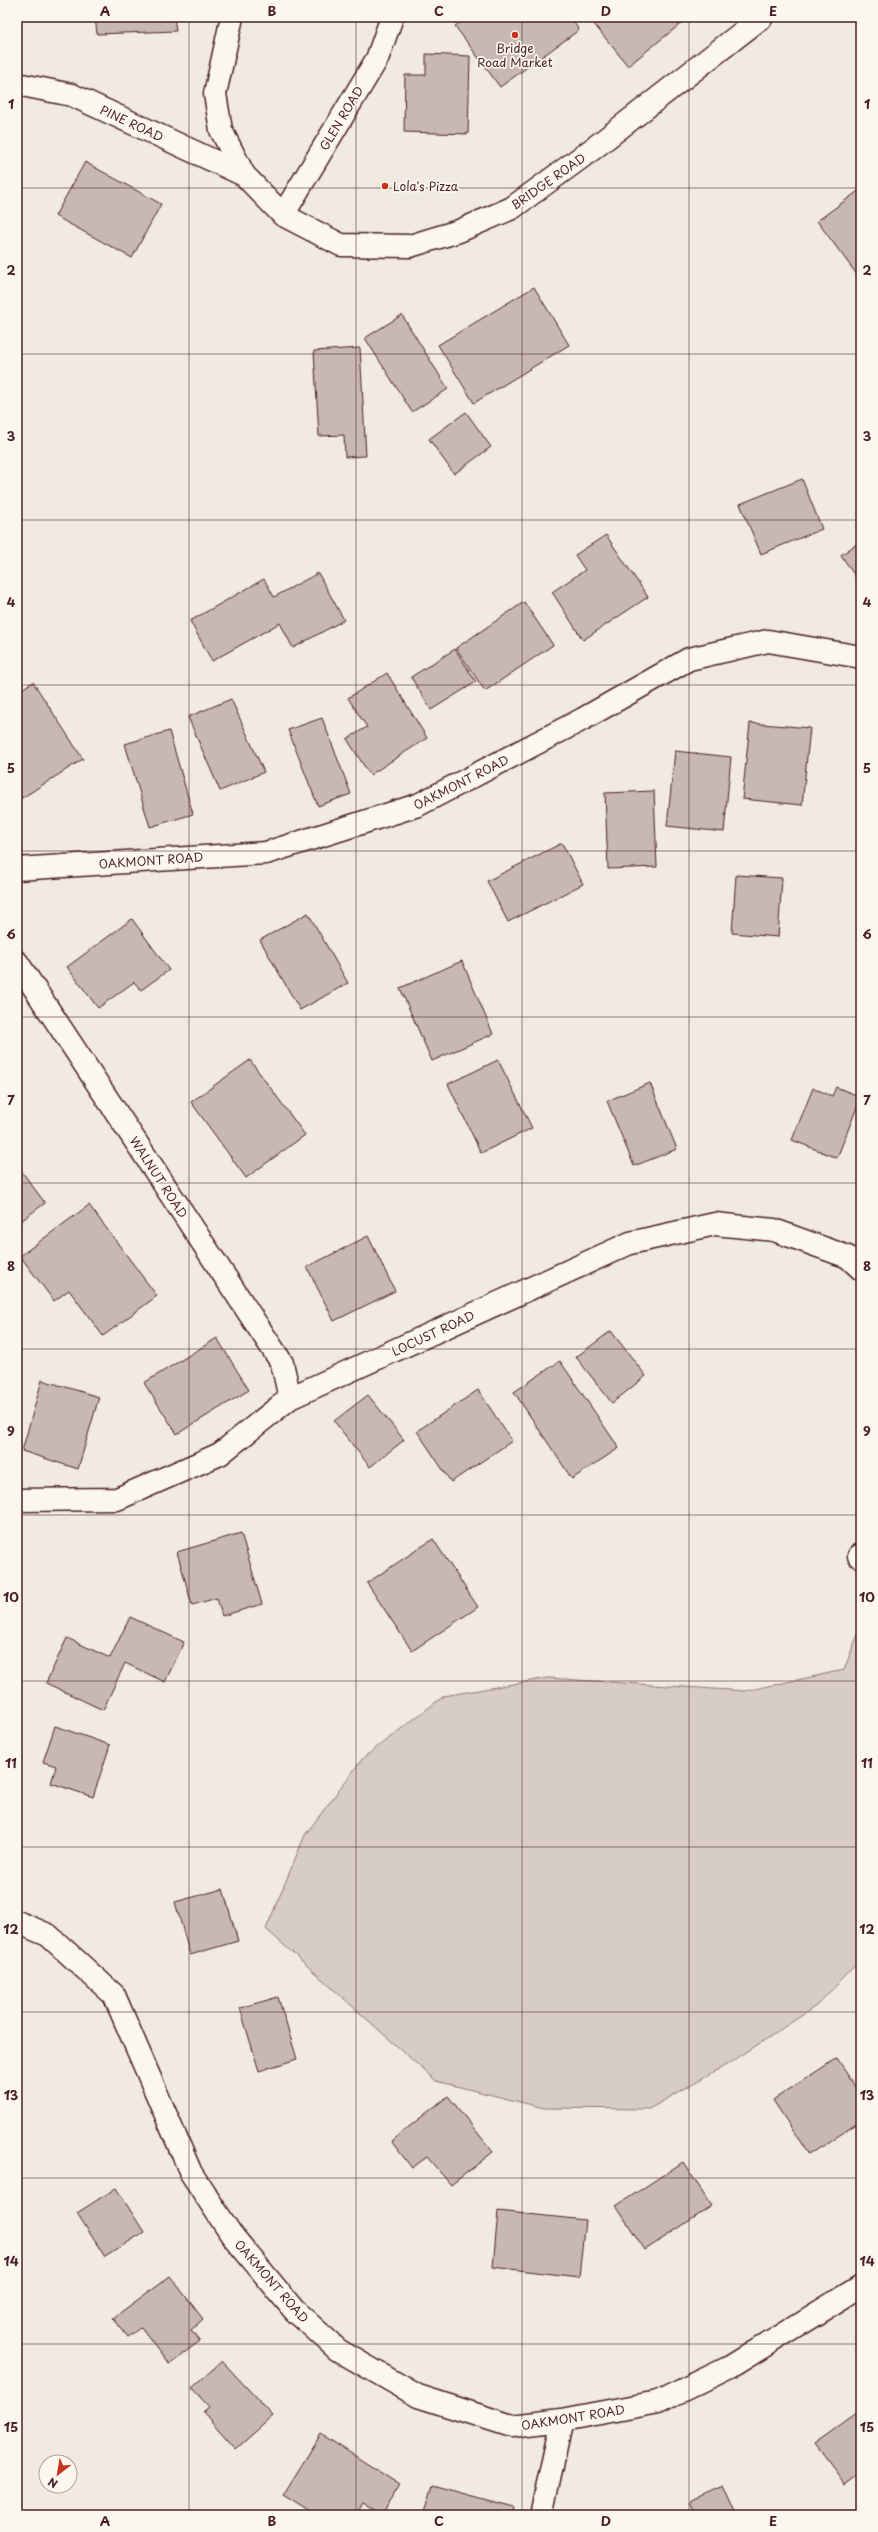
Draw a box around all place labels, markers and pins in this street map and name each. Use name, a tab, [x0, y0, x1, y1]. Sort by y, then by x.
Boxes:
marker: Bridge Road Market	[510, 30, 520, 40]
place label: Bridge Road Market	[477, 39, 553, 71]
place label: Lola's Pizza	[393, 177, 459, 195]
marker: Lola's Pizza	[380, 181, 390, 191]

